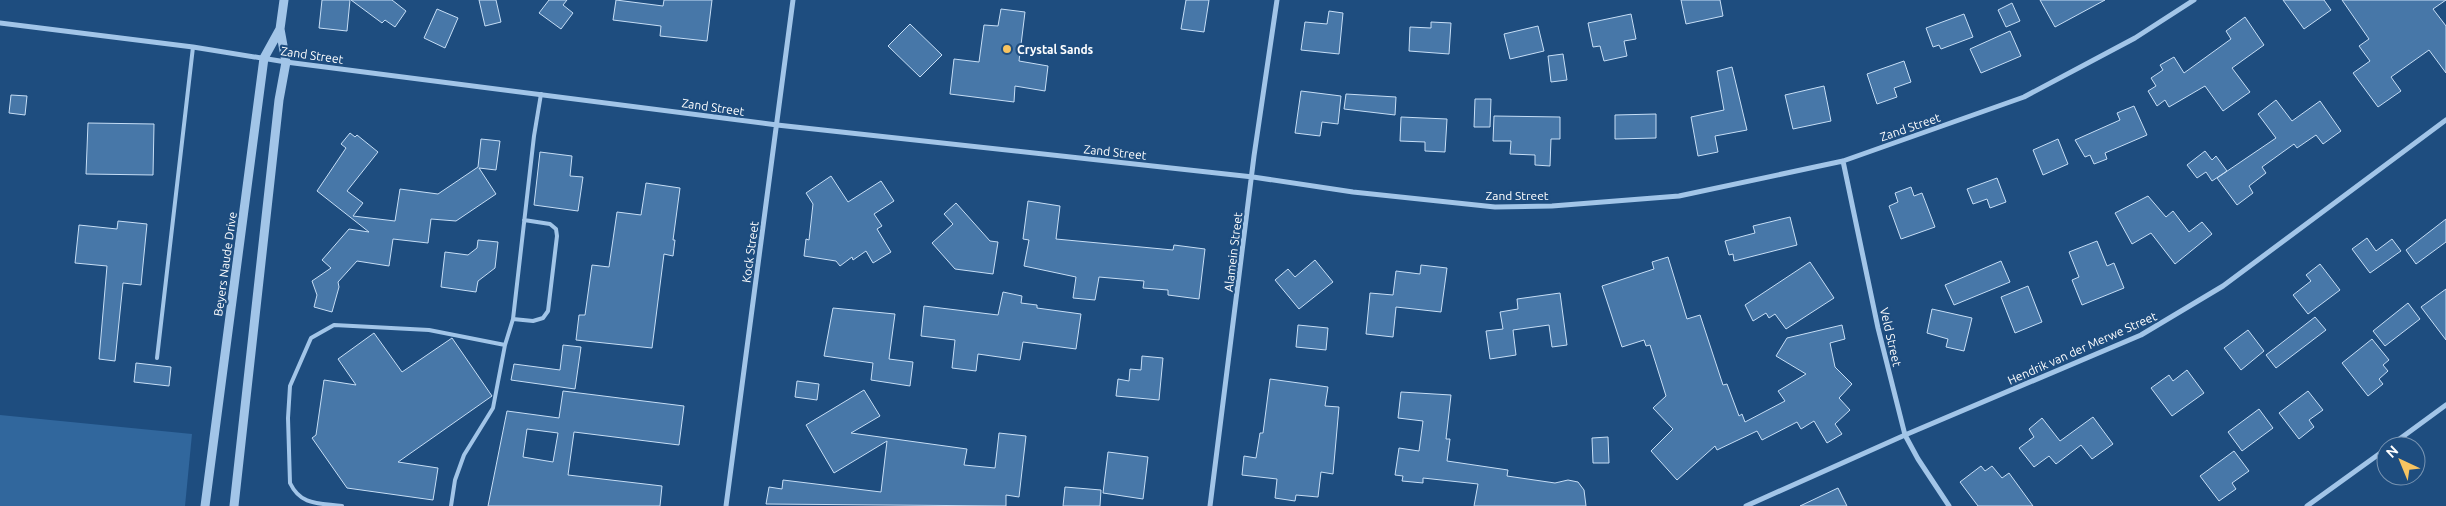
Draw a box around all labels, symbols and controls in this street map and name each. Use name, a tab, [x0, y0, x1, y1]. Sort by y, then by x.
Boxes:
marker: Crystal Sands	[1001, 43, 1013, 55]
place label: Crystal Sands	[1017, 43, 1094, 56]
street label: Zand Street	[280, 44, 344, 66]
street label: Zand Street	[681, 96, 745, 118]
street label: Zand Street	[1878, 110, 1942, 143]
street label: Zand Street	[1083, 142, 1147, 162]
street label: Zand Street	[1485, 189, 1549, 202]
street label: Beyers Naude Drive	[211, 211, 239, 317]
street label: Alamein Street	[1222, 211, 1244, 293]
street label: Kock Street	[739, 220, 761, 284]
street label: Veld Street	[1878, 306, 1904, 368]
street label: Hendrik van der Merwe Street	[2005, 309, 2159, 387]
north arrow	[2376, 436, 2426, 486]
text: N	[2383, 442, 2401, 461]

